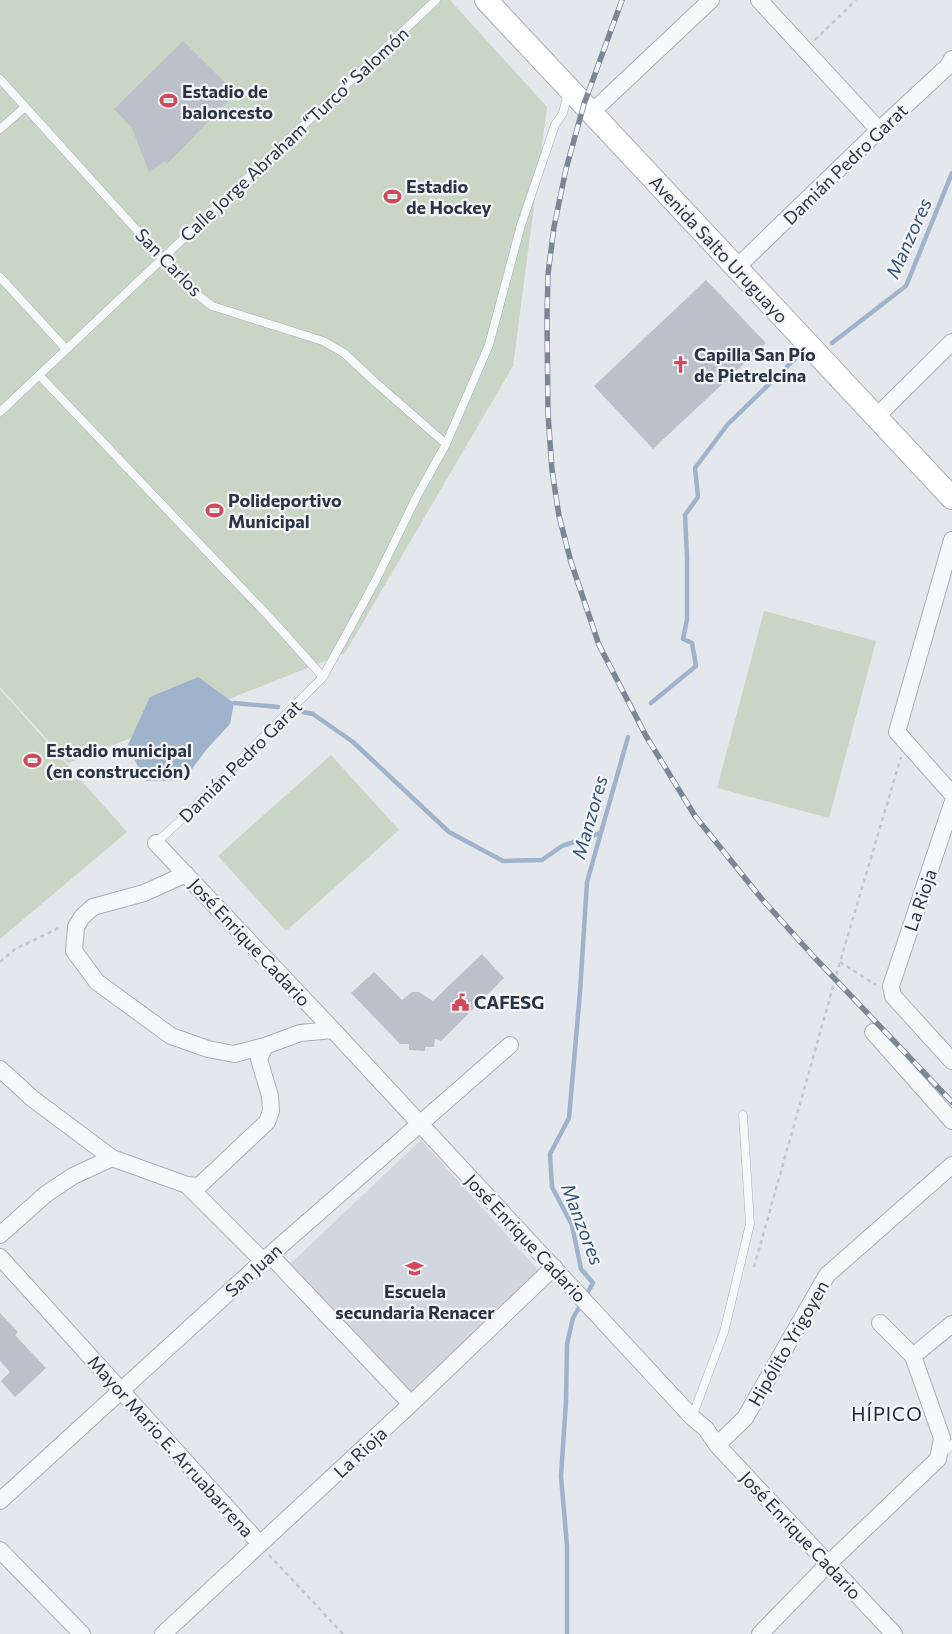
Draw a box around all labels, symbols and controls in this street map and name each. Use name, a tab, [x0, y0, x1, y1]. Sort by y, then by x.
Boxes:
street label: Calle Jorge Abraham “Turco” Salomón	[175, 22, 413, 246]
place label: Estadio de baloncesto	[182, 80, 273, 123]
sports icon: Estadio de baloncesto	[158, 91, 178, 111]
street label: Damián Pedro Garat	[778, 99, 912, 229]
street label: Avenida Salto Uruguayo	[645, 171, 793, 327]
place label: Estadio de Hockey	[406, 175, 491, 218]
sports icon: Estadio de Hockey	[382, 186, 402, 206]
water label: Manzores	[880, 194, 936, 282]
street label: San Carlos	[131, 223, 207, 301]
place label: Capilla San Pío de Pietrelcina	[694, 343, 816, 386]
church icon: Capilla San Pío de Pietrelcina	[670, 354, 690, 374]
place label: Polideportivo Municipal	[228, 489, 342, 532]
sports icon: Polideportivo Municipal	[204, 500, 224, 520]
street label: Damián Pedro Garat	[174, 695, 306, 827]
place label: Estadio municipal (en construcción)	[46, 739, 192, 782]
sports icon: Estadio municipal (en construcción)	[22, 750, 42, 770]
water label: Manzores	[566, 772, 612, 861]
street label: La Rioja	[899, 866, 941, 934]
street label: José Enrique Cadario	[185, 873, 315, 1011]
place label: CAFESG	[474, 991, 544, 1013]
public building icon: CAFESG	[450, 992, 470, 1012]
street label: José Enrique Cadario	[461, 1169, 591, 1307]
water label: Manzores	[557, 1180, 609, 1268]
street label: San Juan	[220, 1239, 286, 1301]
school or university icon: Escuela secundaria Renacer	[405, 1258, 425, 1278]
street label: Hipólito Yrigoyen	[743, 1276, 833, 1410]
place label: Escuela secundaria Renacer	[335, 1280, 495, 1323]
street label: Mayor Mario E. Arruabarrena	[83, 1351, 259, 1541]
district label: HÍPICO	[851, 1402, 923, 1425]
street label: La Rioja	[329, 1422, 391, 1482]
street label: José Enrique Cadario	[736, 1466, 866, 1604]

